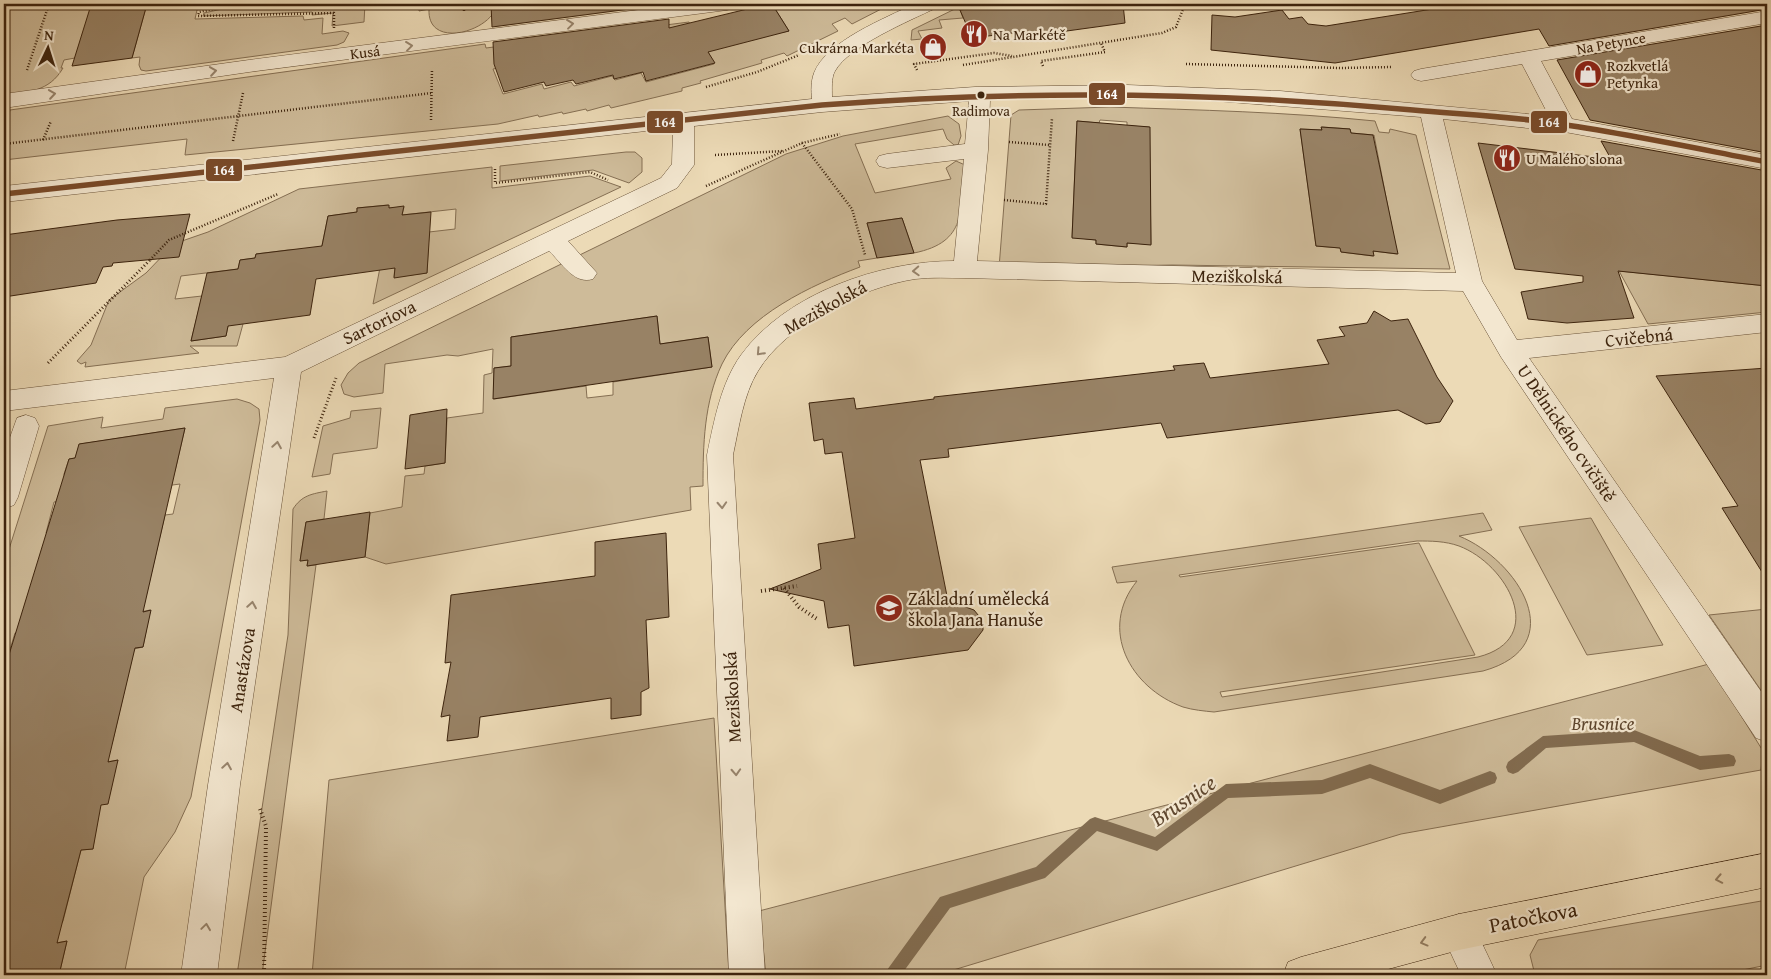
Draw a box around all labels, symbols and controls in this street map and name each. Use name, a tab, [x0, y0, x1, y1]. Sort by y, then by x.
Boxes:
one-way arrow	[566, 19, 574, 30]
restaurant icon: Na Markétě	[959, 19, 989, 49]
north arrow	[22, 22, 72, 72]
place label: Na Markétě	[993, 24, 1066, 45]
text: N	[44, 25, 55, 45]
street label: Na Petynce	[1575, 27, 1647, 59]
shop icon: Cukrárna Markéta	[918, 32, 948, 62]
place label: Cukrárna Markéta	[799, 37, 914, 58]
street label: Kusá	[349, 40, 381, 64]
one-way arrow	[405, 41, 413, 52]
place label: Rozkvetlá Petynka	[1607, 55, 1668, 93]
shop icon: Rozkvetlá Petynka	[1573, 59, 1603, 89]
one-way arrow	[209, 66, 217, 77]
line badge: 164	[1088, 82, 1126, 106]
text: 164	[1096, 84, 1118, 104]
one-way arrow	[48, 90, 56, 100]
marker: Radimova	[976, 90, 986, 100]
place label: Radimova	[952, 101, 1010, 121]
line badge: 164	[646, 110, 684, 134]
line badge: 164	[1530, 110, 1568, 134]
text: 164	[654, 112, 676, 132]
text: 164	[1538, 112, 1560, 132]
restaurant icon: U Malého slona	[1492, 143, 1522, 173]
place label: U Malého slona	[1526, 148, 1623, 169]
line badge: 164	[205, 158, 243, 182]
text: 164	[213, 160, 235, 180]
street label: Meziškolská	[1191, 262, 1283, 290]
one-way arrow	[912, 266, 920, 277]
street label: Meziškolská	[779, 273, 872, 341]
street label: Sartoriova	[338, 292, 421, 351]
street label: Cvičebná	[1604, 320, 1675, 354]
one-way arrow	[757, 346, 766, 355]
street label: U Dělnického cvičiště	[1511, 359, 1623, 507]
one-way arrow	[271, 440, 281, 449]
one-way arrow	[717, 501, 728, 509]
place label: Základní umělecká škola Jana Hanuše	[908, 585, 1050, 633]
school or university icon: Základní umělecká škola Jana Hanuše	[874, 593, 904, 623]
one-way arrow	[247, 601, 257, 610]
street label: Anastázova	[222, 625, 262, 714]
street label: Meziškolská	[716, 650, 748, 743]
water label: Brusnice	[1570, 709, 1635, 737]
one-way arrow	[222, 762, 232, 770]
water label: Brusnice	[1143, 766, 1222, 834]
one-way arrow	[731, 768, 742, 776]
one-way arrow	[1715, 874, 1724, 884]
street label: Patočkova	[1486, 893, 1580, 941]
one-way arrow	[200, 923, 210, 931]
one-way arrow	[1419, 936, 1428, 947]

